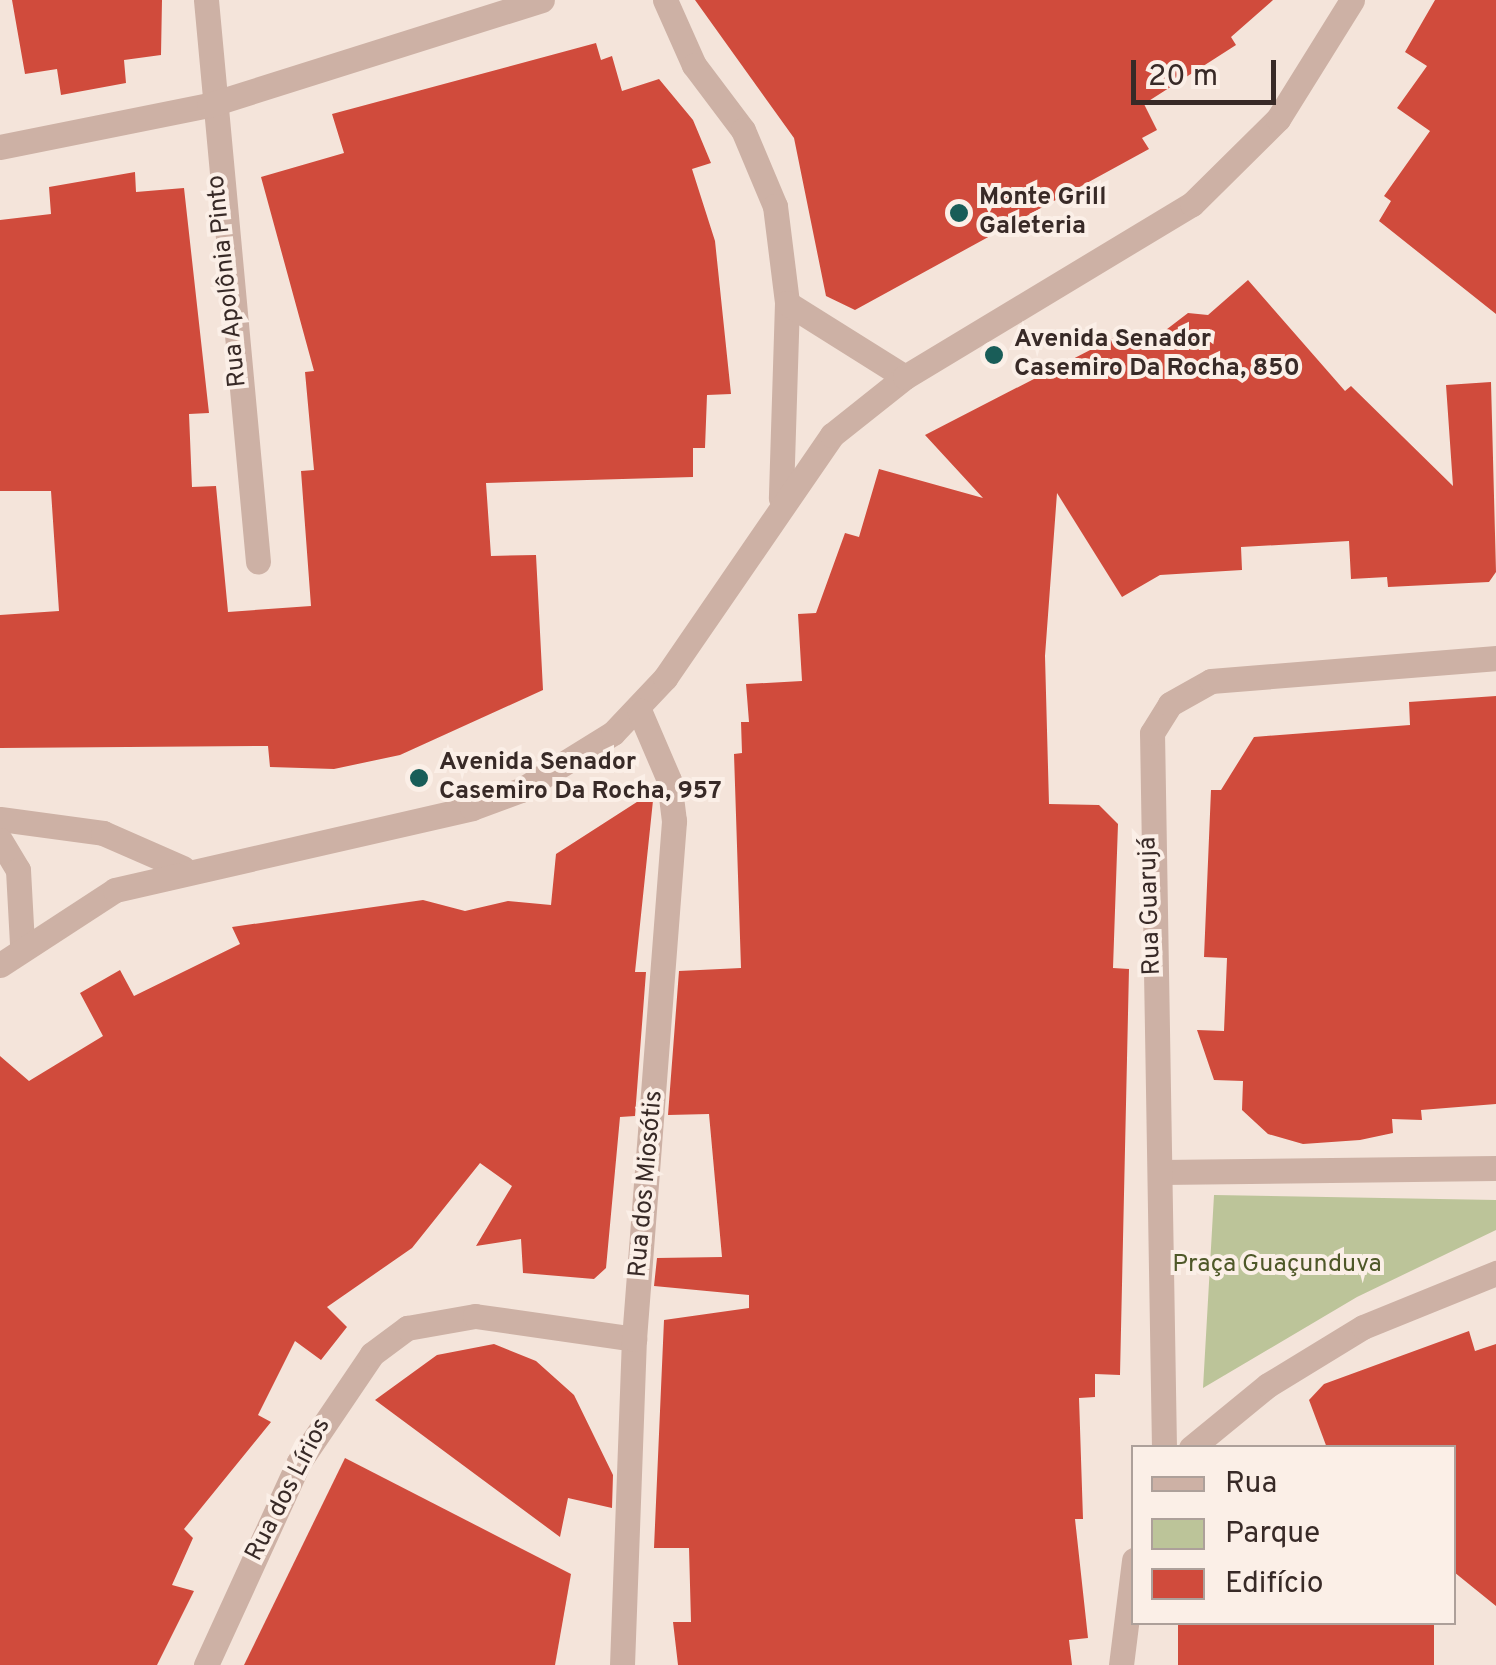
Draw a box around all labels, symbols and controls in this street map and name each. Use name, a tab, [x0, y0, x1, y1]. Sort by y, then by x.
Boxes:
scale bar	[1136, 40, 1281, 102]
text: 20 m	[1148, 59, 1218, 96]
street label: Rua Apolônia Pinto	[202, 173, 254, 389]
place label: Monte Grill Galeteria	[979, 184, 1106, 243]
marker: Monte Grill Galeteria	[948, 202, 970, 224]
place label: Avenida Senador Casemiro Da Rocha, 850	[1014, 326, 1300, 385]
marker: Avenida Senador Casemiro Da Rocha, 850	[983, 344, 1005, 366]
place label: Avenida Senador Casemiro Da Rocha, 957	[439, 749, 722, 808]
marker: Avenida Senador Casemiro Da Rocha, 957	[408, 767, 430, 789]
street label: Rua Guarujá	[1134, 836, 1168, 976]
street label: Rua dos Miosótis	[624, 1089, 670, 1279]
park label: Praça Guaçunduva	[1172, 1250, 1382, 1280]
street label: Rua dos Lírios	[240, 1413, 338, 1567]
legend	[1131, 1445, 1456, 1625]
text: Rua	[1225, 1466, 1277, 1503]
text: Parque	[1225, 1516, 1320, 1553]
text: Edifício	[1225, 1566, 1323, 1603]

